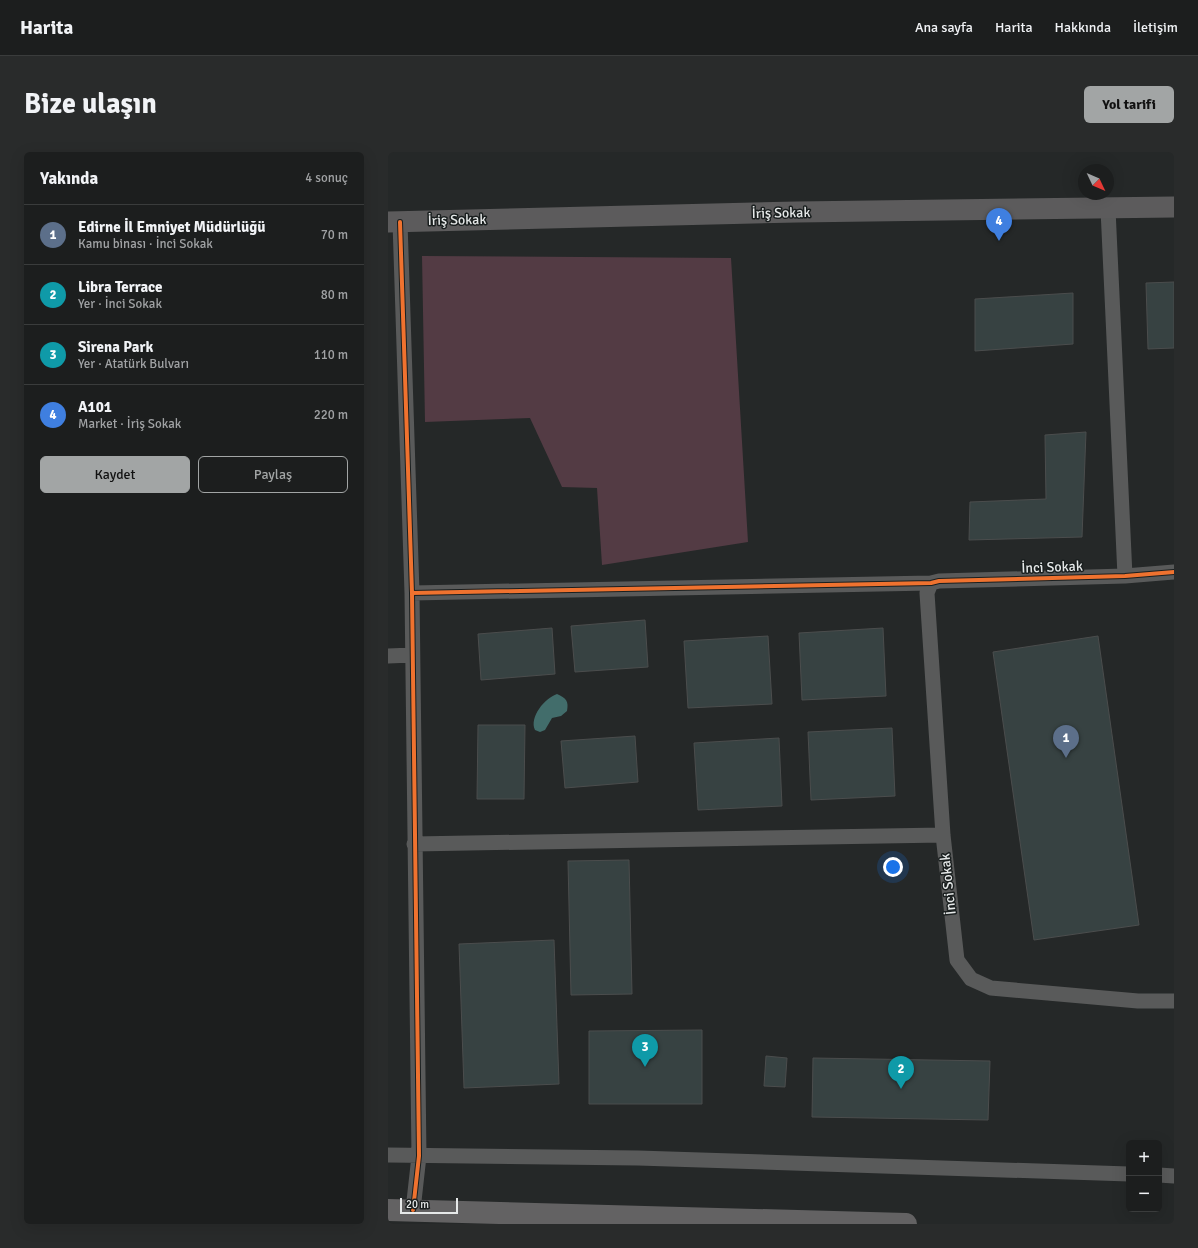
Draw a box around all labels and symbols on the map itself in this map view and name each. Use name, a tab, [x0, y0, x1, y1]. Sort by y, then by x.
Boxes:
north arrow	[1078, 164, 1114, 200]
street label: İriş Sokak	[752, 204, 810, 222]
pin: 4	[986, 208, 1012, 241]
street label: İriş Sokak	[428, 211, 486, 229]
street label: İnci Sokak	[1021, 557, 1083, 577]
pin: 1	[1053, 725, 1079, 758]
street label: İnci Sokak	[936, 852, 960, 916]
your location	[883, 857, 903, 877]
pin: 3	[632, 1034, 658, 1067]
pin: 2	[888, 1056, 914, 1089]
scale bar	[400, 1196, 458, 1215]

